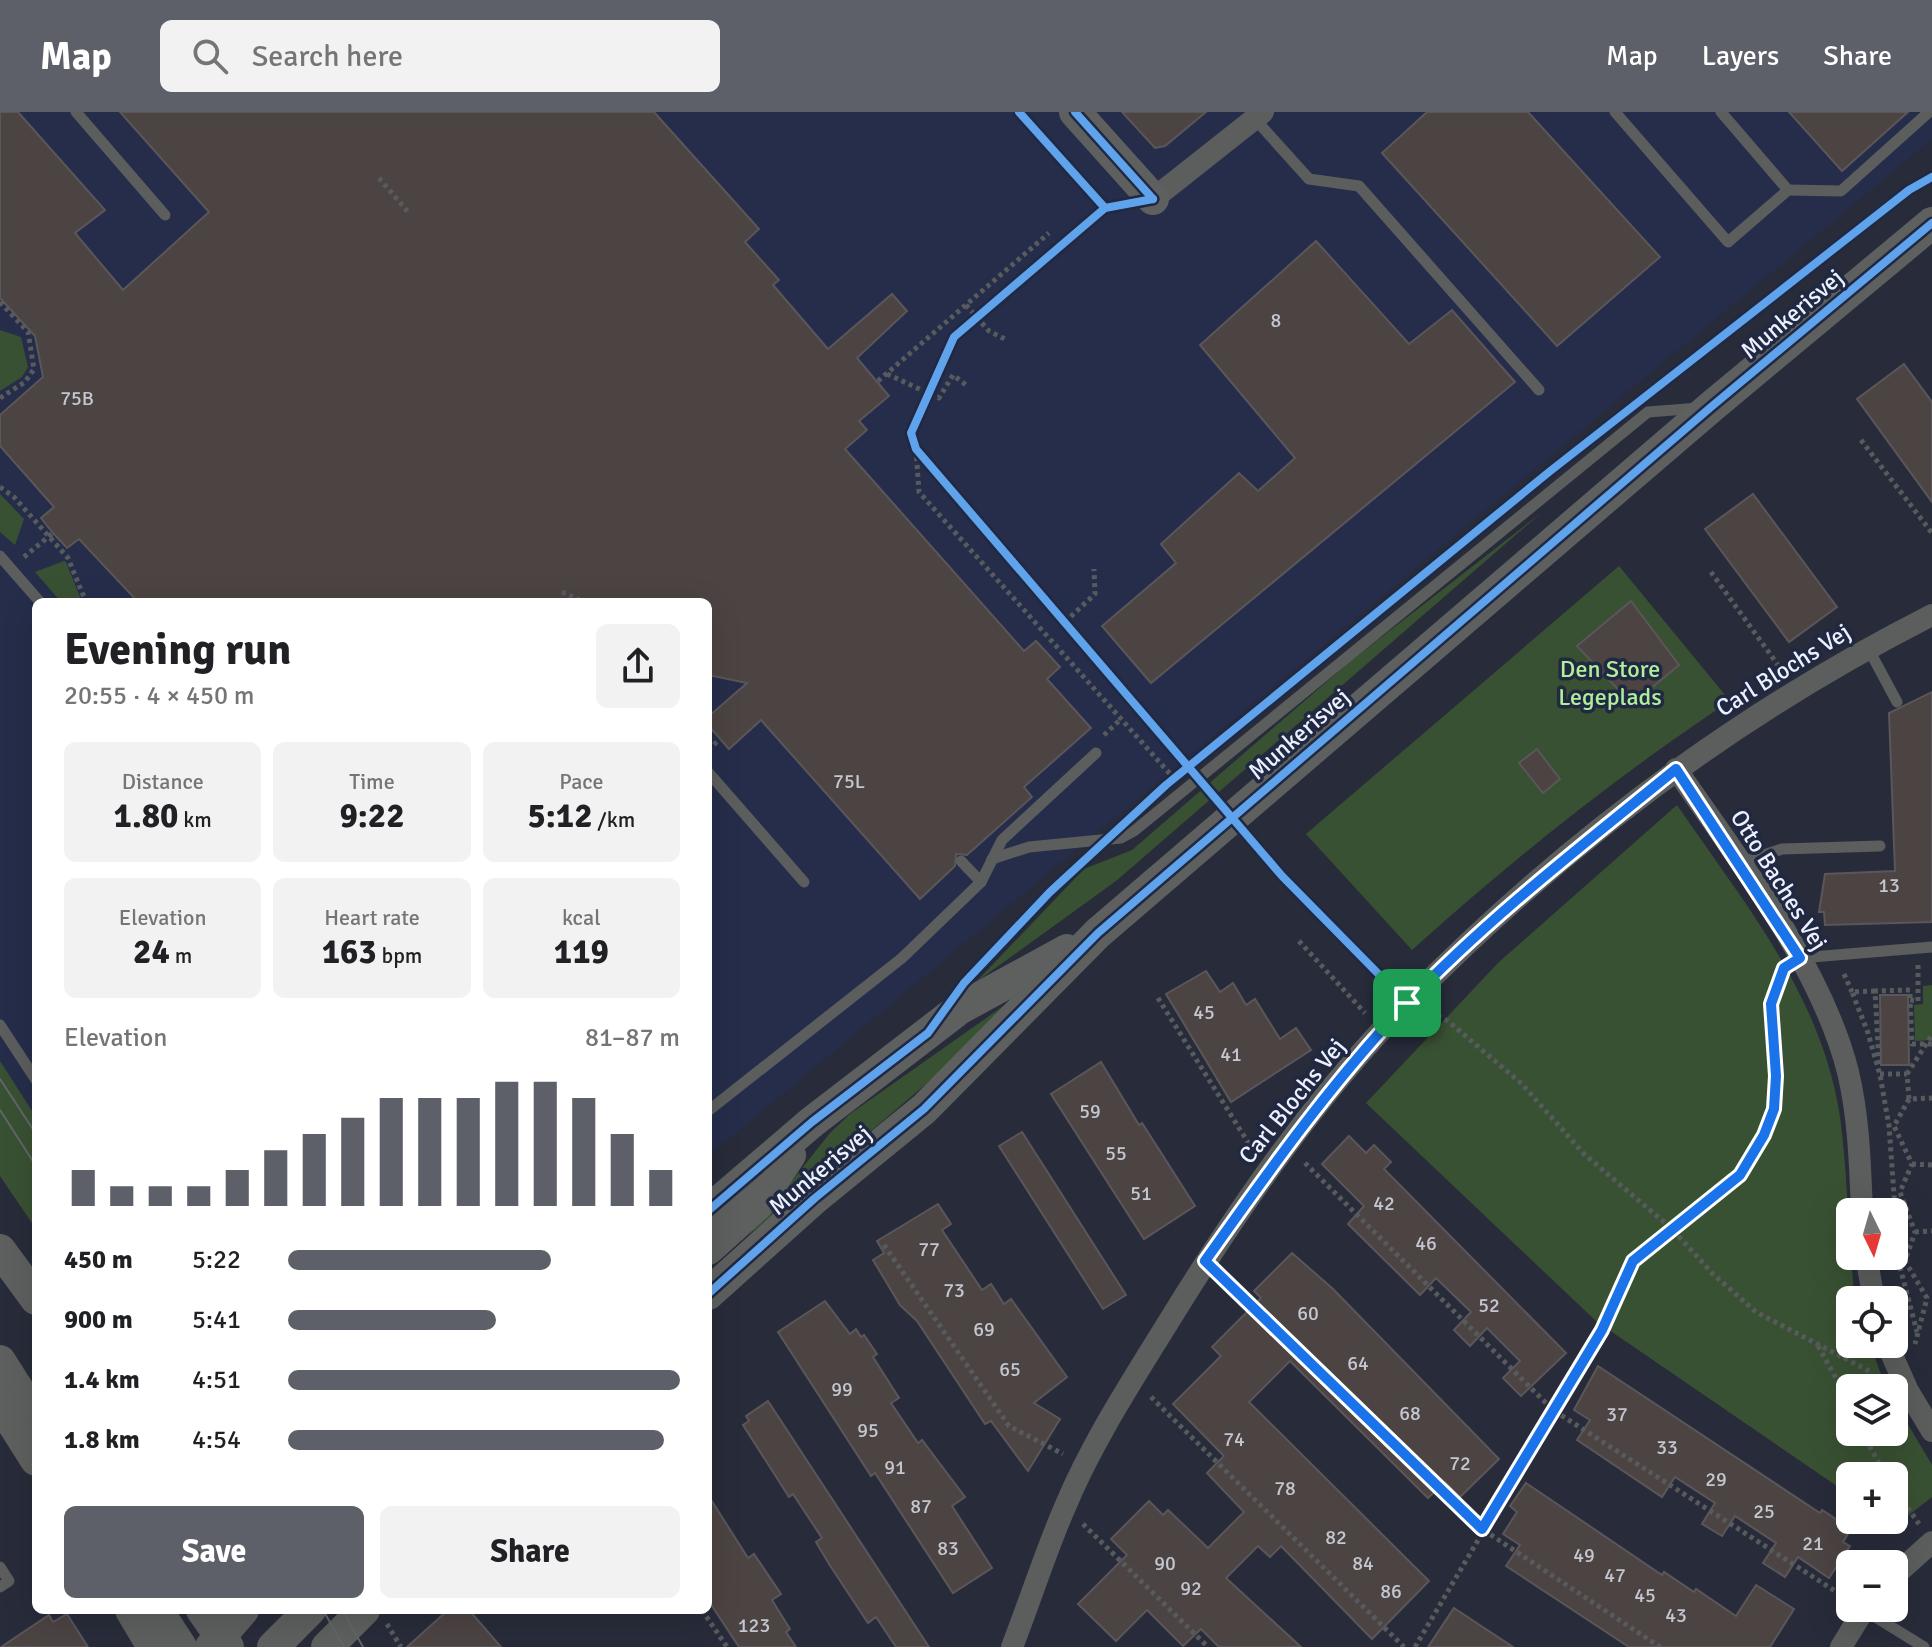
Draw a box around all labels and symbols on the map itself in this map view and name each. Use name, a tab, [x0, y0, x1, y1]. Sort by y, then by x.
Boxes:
street label: Munkerisvej	[1735, 262, 1849, 366]
house number: 8	[1271, 308, 1281, 333]
house number: 75B	[60, 386, 94, 411]
street label: Carl Blochs Vej	[1710, 617, 1856, 723]
park label: Den Store Legeplads	[1558, 654, 1662, 712]
street label: Munkerisvej	[1242, 682, 1356, 786]
house number: 75L	[833, 769, 865, 794]
street label: Otto Baches Vej	[1724, 804, 1834, 956]
house number: 13	[1878, 873, 1900, 898]
pin	[1373, 969, 1441, 1037]
house number: 45	[1193, 1000, 1215, 1025]
street label: Carl Blochs Vej	[1232, 1032, 1352, 1170]
house number: 41	[1220, 1042, 1242, 1067]
house number: 59	[1079, 1099, 1101, 1124]
street label: Munkerisvej	[763, 1118, 877, 1222]
house number: 55	[1105, 1141, 1127, 1166]
house number: 51	[1130, 1181, 1152, 1206]
house number: 42	[1373, 1191, 1395, 1216]
north arrow	[1836, 1198, 1908, 1270]
house number: 46	[1415, 1231, 1437, 1256]
house number: 77	[918, 1237, 940, 1262]
house number: 73	[943, 1278, 965, 1303]
house number: 52	[1478, 1293, 1500, 1318]
house number: 60	[1297, 1301, 1319, 1326]
house number: 69	[973, 1317, 995, 1342]
house number: 64	[1347, 1351, 1369, 1376]
house number: 65	[999, 1357, 1021, 1382]
house number: 99	[831, 1377, 853, 1402]
house number: 68	[1399, 1401, 1421, 1426]
house number: 37	[1606, 1402, 1628, 1427]
house number: 95	[857, 1418, 879, 1443]
house number: 74	[1223, 1427, 1245, 1452]
house number: 33	[1656, 1435, 1678, 1460]
house number: 72	[1449, 1451, 1471, 1476]
house number: 91	[884, 1455, 906, 1480]
house number: 29	[1705, 1467, 1727, 1492]
house number: 78	[1274, 1476, 1296, 1501]
house number: 87	[910, 1494, 932, 1519]
house number: 25	[1753, 1499, 1775, 1524]
house number: 82	[1325, 1525, 1347, 1550]
house number: 21	[1802, 1531, 1824, 1556]
house number: 83	[937, 1536, 959, 1561]
house number: 49	[1573, 1543, 1595, 1568]
house number: 90	[1154, 1551, 1176, 1576]
house number: 84	[1352, 1551, 1374, 1576]
house number: 47	[1604, 1563, 1626, 1588]
house number: 92	[1180, 1576, 1202, 1601]
house number: 86	[1380, 1579, 1402, 1604]
house number: 45	[1634, 1583, 1656, 1608]
house number: 43	[1665, 1603, 1687, 1628]
house number: 123	[738, 1613, 770, 1638]

